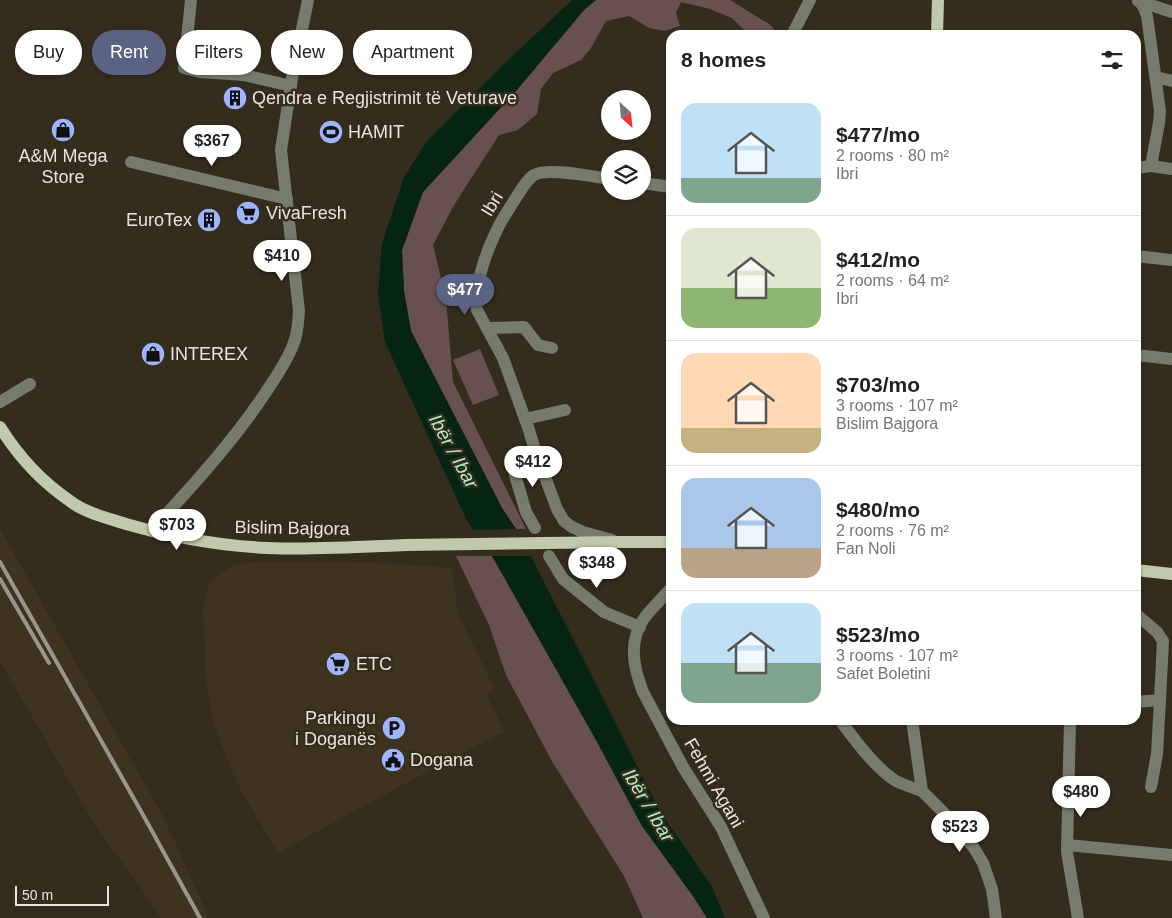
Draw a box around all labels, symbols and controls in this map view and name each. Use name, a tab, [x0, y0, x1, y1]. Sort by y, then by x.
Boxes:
chip: Buy	[15, 30, 82, 75]
chip: Rent	[92, 30, 166, 75]
chip: Filters	[176, 30, 261, 75]
chip: New	[271, 30, 343, 75]
chip: Apartment	[353, 30, 472, 75]
icon: filters	[1098, 46, 1126, 74]
text: 8 homes	[681, 48, 766, 71]
building icon: Qendra e Regjistrimit të Veturave	[222, 85, 248, 111]
place label: Qendra e Regjistrimit të Veturave	[252, 88, 517, 108]
north arrow	[601, 90, 651, 140]
map controls	[601, 90, 651, 200]
shop icon: A&M Mega Store	[50, 117, 76, 143]
sports icon: HAMIT	[318, 119, 344, 145]
place label: HAMIT	[348, 122, 404, 142]
icon: home	[721, 123, 781, 183]
text: $477/mo	[836, 123, 920, 146]
pin: $367	[182, 124, 242, 167]
text: $367	[194, 132, 230, 149]
place label: A&M Mega Store	[18, 146, 108, 187]
text: 2 rooms · 80 m²	[836, 147, 949, 164]
button: layers	[601, 150, 651, 200]
text: Ibri	[836, 165, 858, 182]
street label: Ibri	[477, 188, 507, 220]
supermarket icon: VivaFresh	[235, 200, 261, 226]
place label: VivaFresh	[266, 203, 347, 223]
building icon: EuroTex	[196, 207, 222, 233]
place label: EuroTex	[126, 210, 192, 230]
pin: $410	[252, 240, 312, 282]
text: $410	[264, 247, 300, 264]
icon: home	[721, 248, 781, 308]
text: $412/mo	[836, 248, 920, 271]
text: 2 rooms · 64 m²	[836, 272, 949, 289]
pin: $477	[435, 274, 495, 316]
text: $477	[447, 281, 483, 298]
text: Ibri	[836, 290, 858, 307]
shop icon: INTEREX	[140, 341, 166, 367]
place label: INTEREX	[170, 344, 248, 364]
icon: home	[721, 373, 781, 433]
text: $703/mo	[836, 373, 920, 396]
text: 3 rooms · 107 m²	[836, 397, 958, 414]
water label: Ibër / Ibar	[425, 411, 483, 492]
text: Bislim Bajgora	[836, 415, 938, 432]
pin: $412	[503, 446, 563, 488]
text: $412	[515, 453, 551, 470]
icon: home	[721, 498, 781, 558]
text: $480/mo	[836, 498, 920, 521]
pin: $703	[147, 508, 207, 551]
text: $703	[159, 516, 195, 533]
street label: Bislim Bajgora	[234, 517, 351, 539]
text: 2 rooms · 76 m²	[836, 522, 949, 539]
text: Fan Noli	[836, 540, 896, 557]
pin: $348	[567, 546, 627, 589]
text: $348	[579, 554, 615, 571]
icon: home	[721, 623, 781, 683]
text: $523/mo	[836, 623, 920, 646]
text: 3 rooms · 107 m²	[836, 647, 958, 664]
supermarket icon: ETC	[325, 651, 351, 677]
place label: ETC	[356, 654, 392, 674]
text: Safet Boletini	[836, 665, 930, 682]
place label: Parkingu i Doganës	[295, 708, 376, 749]
parking icon: Parkingu i Doganës	[381, 715, 407, 741]
street label: Fehmi Agani	[680, 735, 748, 831]
public building icon: Dogana	[380, 747, 406, 773]
place label: Dogana	[410, 750, 474, 770]
water label: Ibër / Ibar	[619, 765, 679, 846]
pin: $480	[1051, 776, 1111, 818]
text: $480	[1063, 783, 1099, 800]
pin: $523	[930, 810, 990, 853]
text: $523	[942, 818, 978, 835]
scale bar	[15, 883, 109, 906]
text: 50 m	[22, 887, 53, 903]

